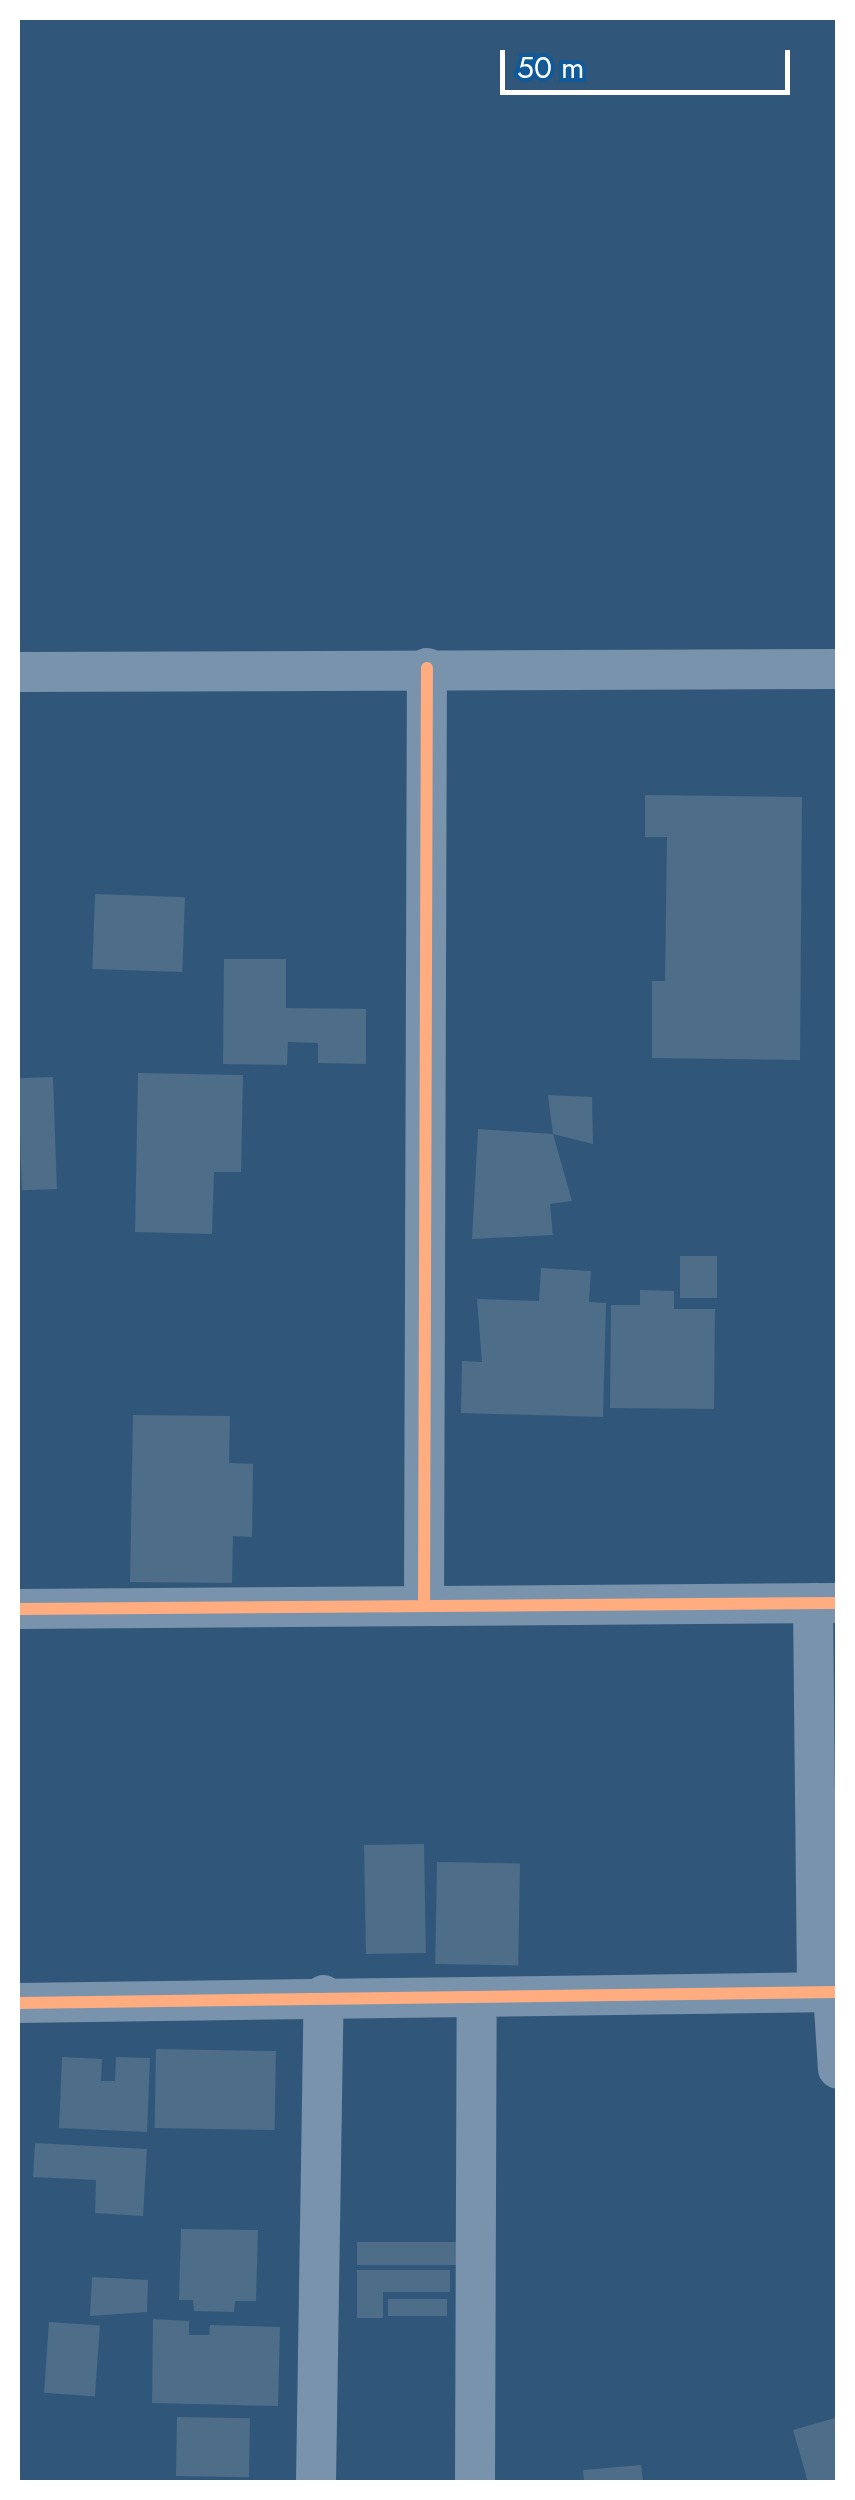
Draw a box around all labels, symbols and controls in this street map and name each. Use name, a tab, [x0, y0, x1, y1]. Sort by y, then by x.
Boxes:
scale bar	[505, 30, 795, 92]
text: 50 m	[517, 46, 584, 89]

